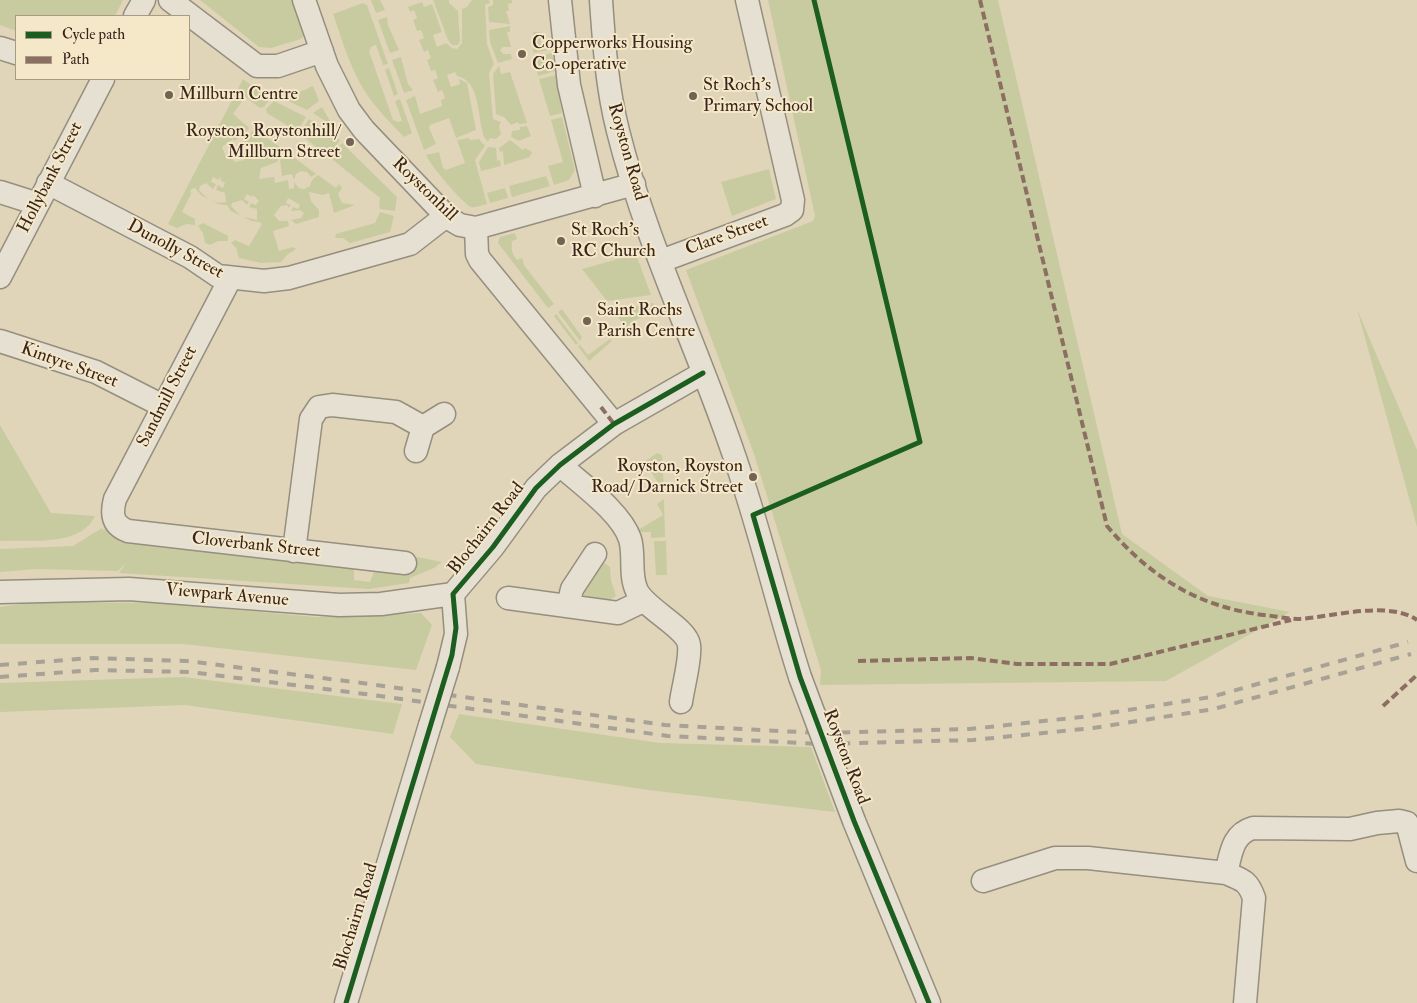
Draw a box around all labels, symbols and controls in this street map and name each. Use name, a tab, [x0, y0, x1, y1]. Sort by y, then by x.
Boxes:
legend	[15, 15, 190, 80]
text: Cycle path	[62, 25, 125, 44]
place label: Copperworks Housing Co-operative	[532, 33, 693, 76]
marker: Copperworks Housing Co-operative	[516, 48, 528, 60]
text: Path	[62, 50, 89, 69]
place label: St Roch's Primary School	[703, 75, 813, 118]
place label: Millburn Centre	[179, 84, 298, 106]
marker: Millburn Centre	[163, 89, 175, 101]
marker: St Roch's Primary School	[687, 90, 699, 102]
street label: Royston Road	[602, 101, 650, 203]
street label: Hollybank Street	[14, 119, 88, 237]
place label: Royston, Roystonhill/ Millburn Street	[186, 121, 340, 163]
marker: Royston, Roystonhill/ Millburn Street	[344, 136, 356, 148]
street label: Roystonhill	[387, 154, 461, 226]
street label: Clare Street	[683, 211, 771, 261]
street label: Dunolly Street	[123, 216, 227, 284]
place label: St Roch's RC Church	[571, 220, 656, 262]
marker: St Roch's RC Church	[555, 235, 567, 247]
place label: Saint Rochs Parish Centre	[597, 300, 695, 342]
marker: Saint Rochs Parish Centre	[581, 315, 593, 327]
street label: Kintyre Street	[18, 338, 120, 394]
street label: Sandmill Street	[133, 343, 203, 451]
place label: Royston, Royston Road/ Darnick Street	[591, 456, 743, 498]
marker: Royston, Royston Road/ Darnick Street	[747, 471, 759, 483]
street label: Blochairn Road	[444, 479, 530, 579]
street label: Cloverbank Street	[191, 528, 321, 564]
street label: Viewpark Avenue	[164, 580, 290, 612]
street label: Royston Road	[817, 706, 873, 808]
street label: Blochairn Road	[330, 861, 384, 973]

